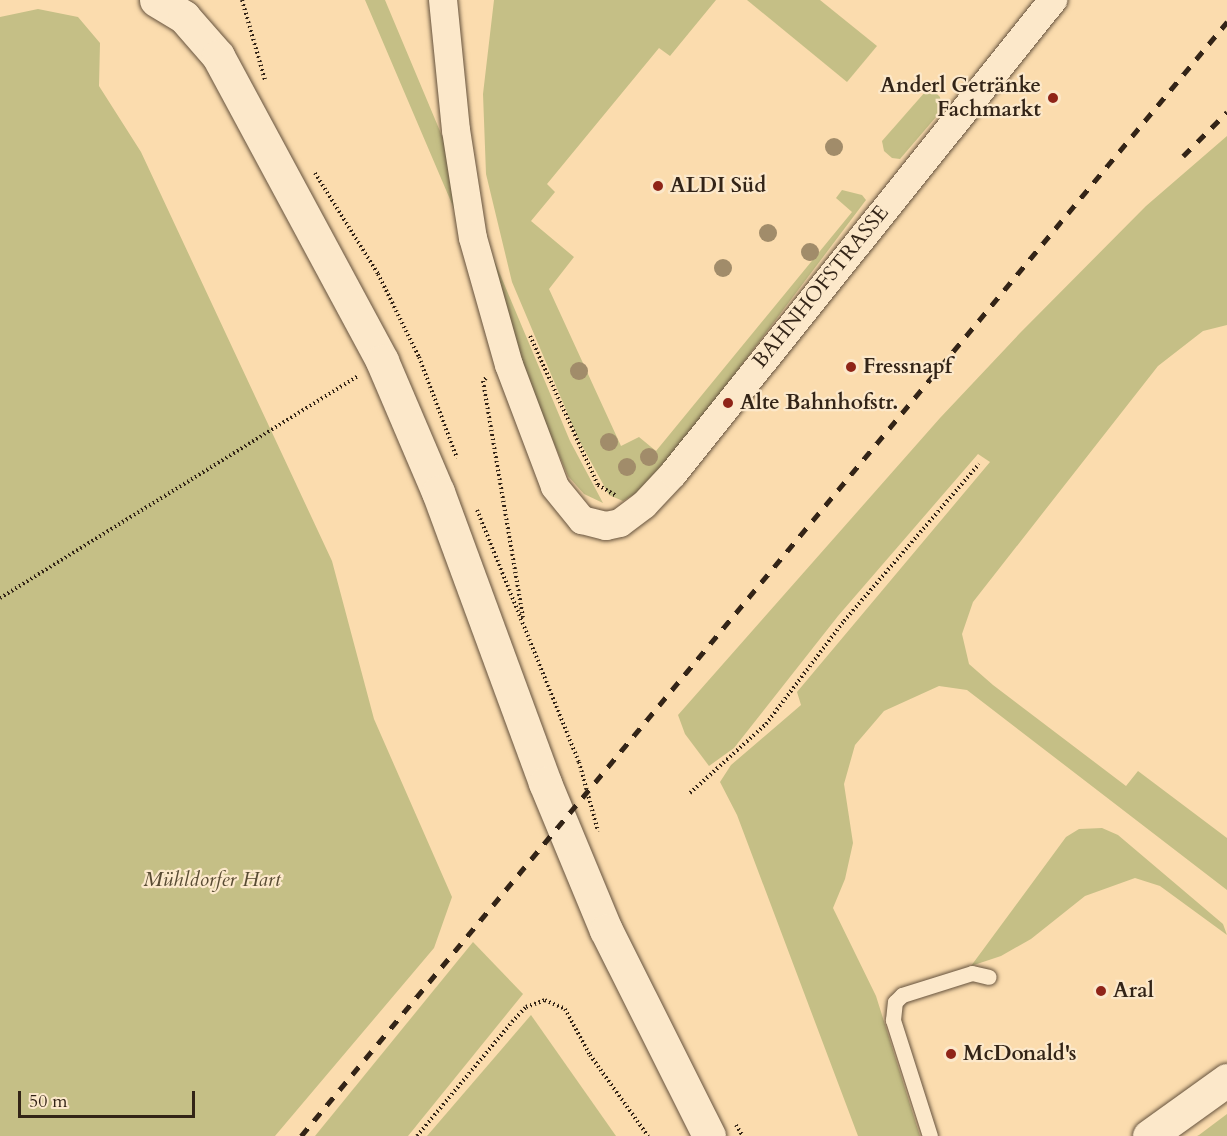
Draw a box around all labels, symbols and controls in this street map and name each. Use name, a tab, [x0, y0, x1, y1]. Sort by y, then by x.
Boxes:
place label: Anderl Getränke Fachmarkt	[880, 73, 1041, 123]
marker: Anderl Getränke Fachmarkt	[1046, 91, 1060, 105]
place label: ALDI Süd	[670, 173, 766, 199]
marker: ALDI Süd	[651, 179, 665, 193]
street label: BAHNHOFSTRASSE	[748, 201, 894, 373]
place label: Fressnapf	[863, 354, 952, 380]
marker: Fressnapf	[844, 360, 858, 374]
place label: Alte Bahnhofstr.	[740, 390, 898, 416]
marker: Alte Bahnhofstr.	[721, 396, 735, 410]
park label: Mühldorfer Hart	[143, 867, 281, 893]
place label: Aral	[1113, 978, 1154, 1004]
marker: Aral	[1094, 984, 1108, 998]
place label: McDonald's	[963, 1041, 1077, 1067]
marker: McDonald's	[944, 1047, 958, 1061]
scale bar	[21, 1079, 198, 1117]
text: 50 m	[29, 1089, 68, 1114]

